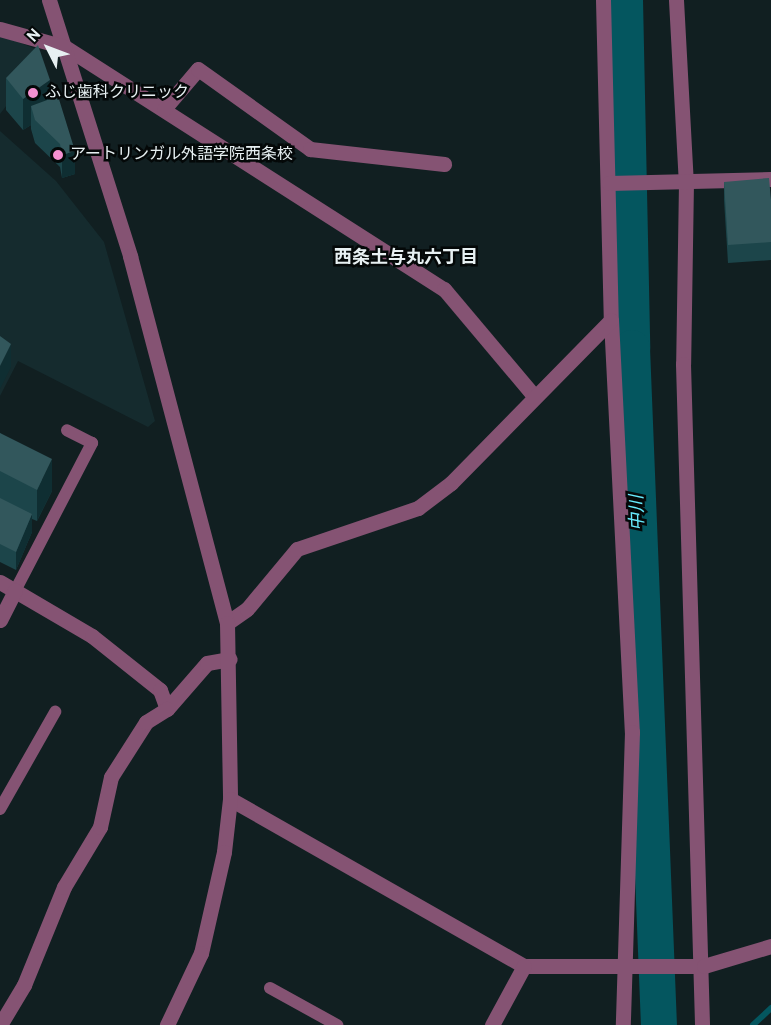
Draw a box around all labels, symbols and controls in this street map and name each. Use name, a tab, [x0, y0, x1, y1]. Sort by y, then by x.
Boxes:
north arrow	[18, 18, 78, 78]
text: N	[23, 25, 46, 47]
place label: ふじ歯科クリニック	[45, 83, 189, 103]
marker: ふじ歯科クリニック	[26, 86, 40, 100]
place label: アートリンガル外語学院西条校	[70, 145, 293, 165]
marker: アートリンガル外語学院西条校	[51, 148, 65, 162]
district label: 西条土与丸六丁目	[334, 248, 478, 270]
water label: 中川	[628, 495, 650, 531]

